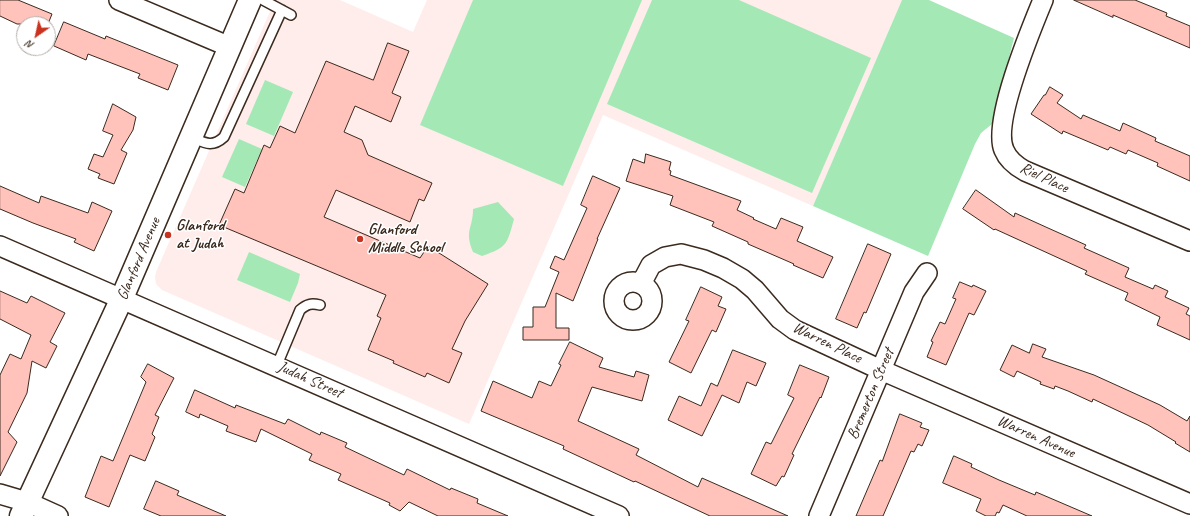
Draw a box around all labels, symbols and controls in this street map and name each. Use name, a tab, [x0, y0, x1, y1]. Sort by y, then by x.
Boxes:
north arrow	[16, 16, 56, 56]
text: N	[23, 37, 37, 53]
street label: Riel Place	[1017, 158, 1071, 198]
street label: Glanford Avenue	[113, 215, 165, 303]
place label: Glanford at Judah	[176, 216, 224, 254]
place label: Glanford Middle School	[368, 220, 443, 258]
marker: Glanford at Judah	[163, 230, 173, 240]
marker: Glanford Middle School	[355, 234, 365, 244]
street label: Warren Place	[789, 318, 865, 368]
street label: Bremerton Street	[843, 346, 899, 442]
street label: Judah Street	[274, 357, 346, 403]
street label: Warren Avenue	[994, 411, 1078, 463]

